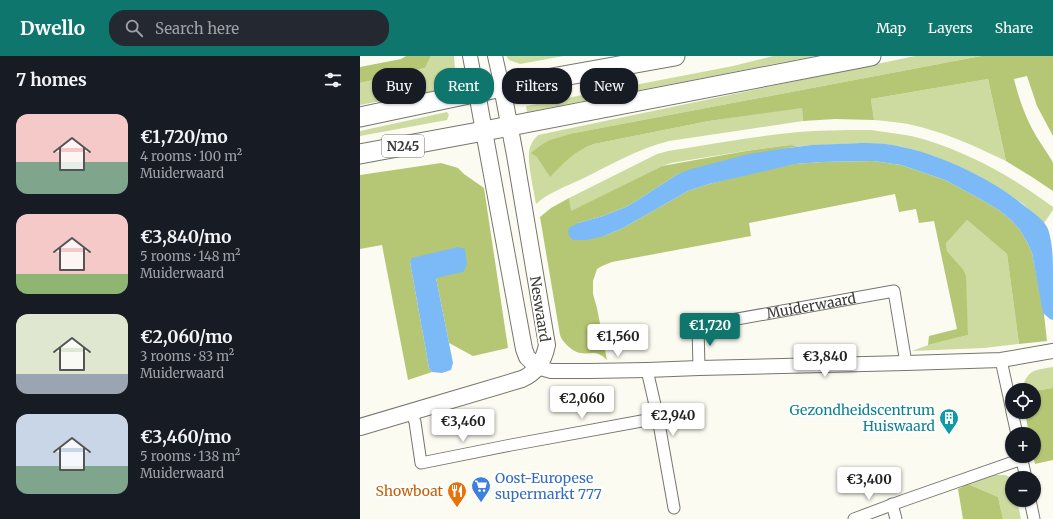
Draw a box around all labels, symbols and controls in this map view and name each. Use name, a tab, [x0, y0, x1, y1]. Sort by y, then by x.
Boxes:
search box	[109, 10, 389, 46]
text: Dwello	[20, 16, 85, 40]
icon: search	[123, 17, 145, 39]
text: Search here	[155, 19, 239, 38]
text: Map	[876, 19, 906, 37]
text: Layers	[928, 19, 973, 37]
text: Share	[995, 19, 1033, 37]
chip: Buy	[372, 68, 426, 104]
chip: Rent	[434, 68, 494, 104]
chip: Filters	[502, 68, 572, 104]
chip: New	[580, 68, 638, 104]
text: 7 homes	[16, 69, 87, 91]
icon: filters	[322, 69, 344, 91]
text: €1,720/mo	[140, 126, 228, 148]
icon: home	[48, 130, 96, 178]
road number: N245	[382, 135, 424, 157]
text: 4 rooms · 100 m²	[140, 148, 242, 165]
text: Muiderwaard	[140, 165, 224, 182]
text: €3,840/mo	[140, 226, 231, 248]
icon: home	[48, 230, 96, 278]
text: 5 rooms · 148 m²	[140, 248, 240, 265]
text: Muiderwaard	[140, 265, 224, 282]
street label: Neswaard	[526, 275, 554, 344]
street label: Muiderwaard	[765, 289, 858, 323]
pin: €1,720	[677, 313, 743, 347]
text: €1,720	[689, 317, 731, 334]
pin: €1,560	[585, 324, 651, 358]
text: €2,060/mo	[140, 326, 232, 348]
text: €1,560	[596, 328, 640, 345]
icon: home	[48, 330, 96, 378]
pin: €3,840	[792, 344, 858, 378]
text: 3 rooms · 83 m²	[140, 348, 234, 365]
text: €3,840	[802, 348, 848, 365]
text: Muiderwaard	[140, 365, 224, 382]
map controls	[1005, 383, 1041, 507]
button: locate	[1005, 383, 1041, 419]
pin: €2,060	[549, 386, 615, 420]
text: €2,060	[559, 390, 605, 407]
place label: Gezondheidscentrum Huiswaard	[790, 401, 936, 435]
pin: €2,940	[640, 403, 706, 437]
text: €2,940	[651, 407, 695, 424]
building icon: Gezondheidscentrum Huiswaard	[938, 407, 960, 435]
pin: €3,460	[430, 409, 496, 443]
text: €3,460	[441, 413, 485, 430]
text: €3,460/mo	[140, 426, 231, 448]
button: +	[1005, 427, 1041, 463]
icon: home	[48, 430, 96, 478]
text: 5 rooms · 138 m²	[140, 448, 240, 465]
text: Muiderwaard	[140, 465, 224, 482]
pin: €3,400	[836, 467, 902, 501]
place label: Oost-Europese supermarkt 777	[495, 469, 602, 503]
text: €3,400	[846, 471, 892, 488]
button: −	[1005, 471, 1041, 507]
supermarket icon: Oost-Europese supermarkt 777	[470, 475, 492, 503]
restaurant icon: Showboat	[446, 480, 468, 508]
place label: Showboat	[376, 482, 444, 500]

